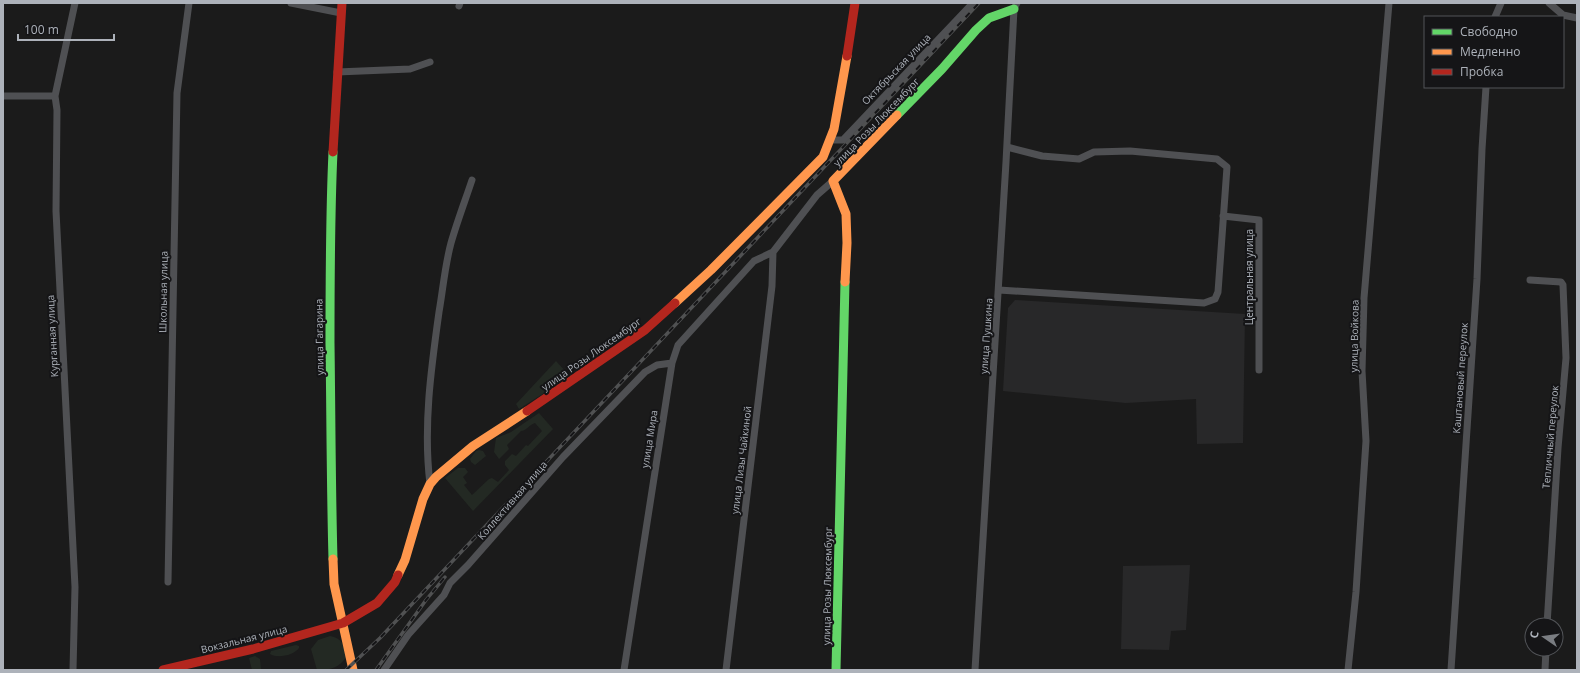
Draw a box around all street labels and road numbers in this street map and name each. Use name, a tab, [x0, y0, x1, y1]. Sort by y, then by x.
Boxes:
street label: Октябрьская улица	[858, 30, 934, 108]
street label: улица Розы Люксембург	[830, 74, 923, 169]
street label: Центральная улица	[1242, 229, 1256, 325]
street label: Школьная улица	[155, 251, 171, 333]
street label: Курганная улица	[43, 295, 61, 377]
street label: улица Пушкина	[976, 298, 996, 374]
street label: улица Гагарина	[311, 299, 327, 375]
street label: улица Войкова	[1346, 299, 1362, 373]
street label: улица Розы Люксембург	[539, 314, 644, 394]
street label: Каштановый переулок	[1449, 321, 1471, 434]
street label: Тепличный переулок	[1538, 384, 1562, 489]
street label: улица Лизы Чайкиной	[727, 405, 755, 515]
street label: улица Мира	[638, 409, 660, 469]
street label: Коллективная улица	[474, 458, 550, 542]
street label: улица Розы Люксембург	[819, 526, 835, 645]
street label: Вокзальная улица	[199, 621, 289, 657]

